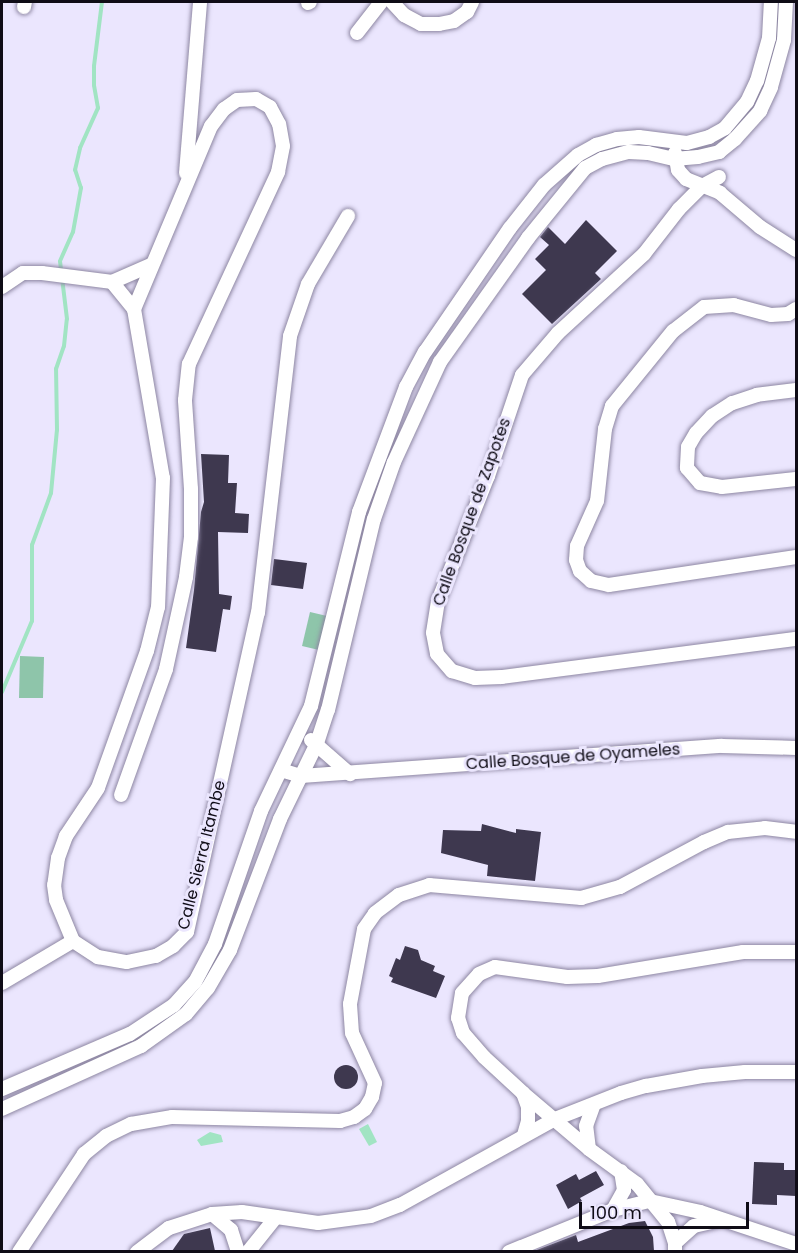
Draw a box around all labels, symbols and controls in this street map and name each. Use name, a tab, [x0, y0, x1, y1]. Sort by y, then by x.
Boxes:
street label: Calle Bosque de Zapotes	[429, 415, 515, 609]
street label: Calle Bosque de Oyameles	[465, 740, 681, 774]
street label: Calle Sierra Itambe	[174, 778, 230, 932]
scale bar	[582, 1190, 752, 1228]
text: 100 m	[590, 1200, 642, 1225]

